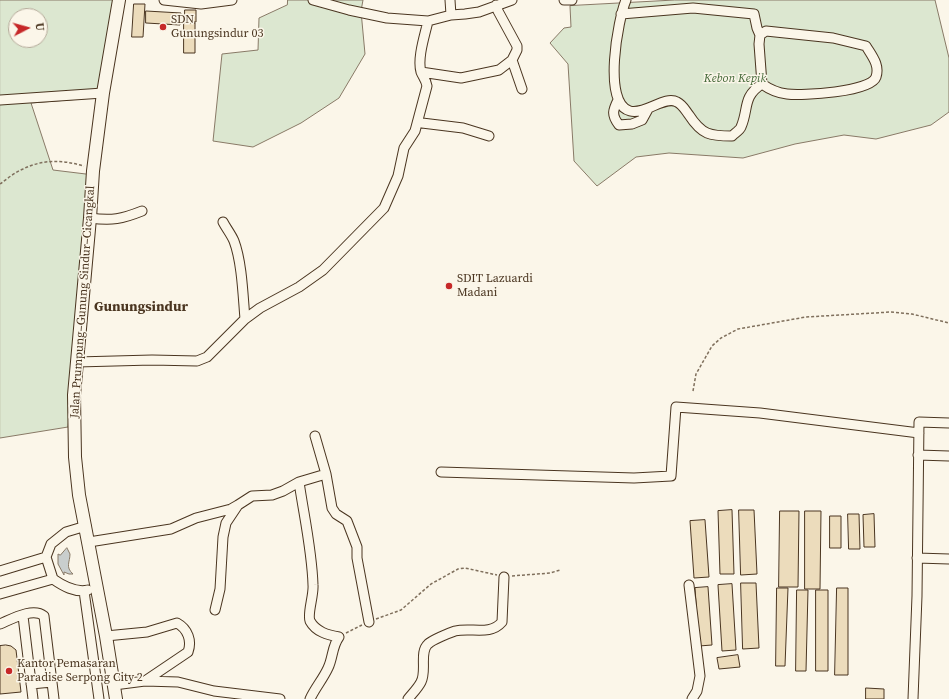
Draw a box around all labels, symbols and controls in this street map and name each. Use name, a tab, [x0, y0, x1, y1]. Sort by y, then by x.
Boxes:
north arrow	[8, 8, 48, 48]
place label: SDN Gunungsindur 03	[171, 13, 263, 41]
text: U	[32, 22, 47, 32]
marker: SDN Gunungsindur 03	[158, 22, 168, 32]
park label: Kebon Kepik	[704, 72, 766, 86]
street label: Jalan Prumpung–Gunung Sindur–Cicangkal	[68, 185, 98, 419]
place label: SDIT Lazuardi Madani	[457, 272, 533, 300]
marker: SDIT Lazuardi Madani	[444, 281, 454, 291]
district label: Gunungsindur	[94, 299, 188, 315]
place label: Kantor Pemasaran Paradise Serpong City 2	[17, 657, 143, 685]
marker: Kantor Pemasaran Paradise Serpong City 2	[4, 666, 14, 676]

